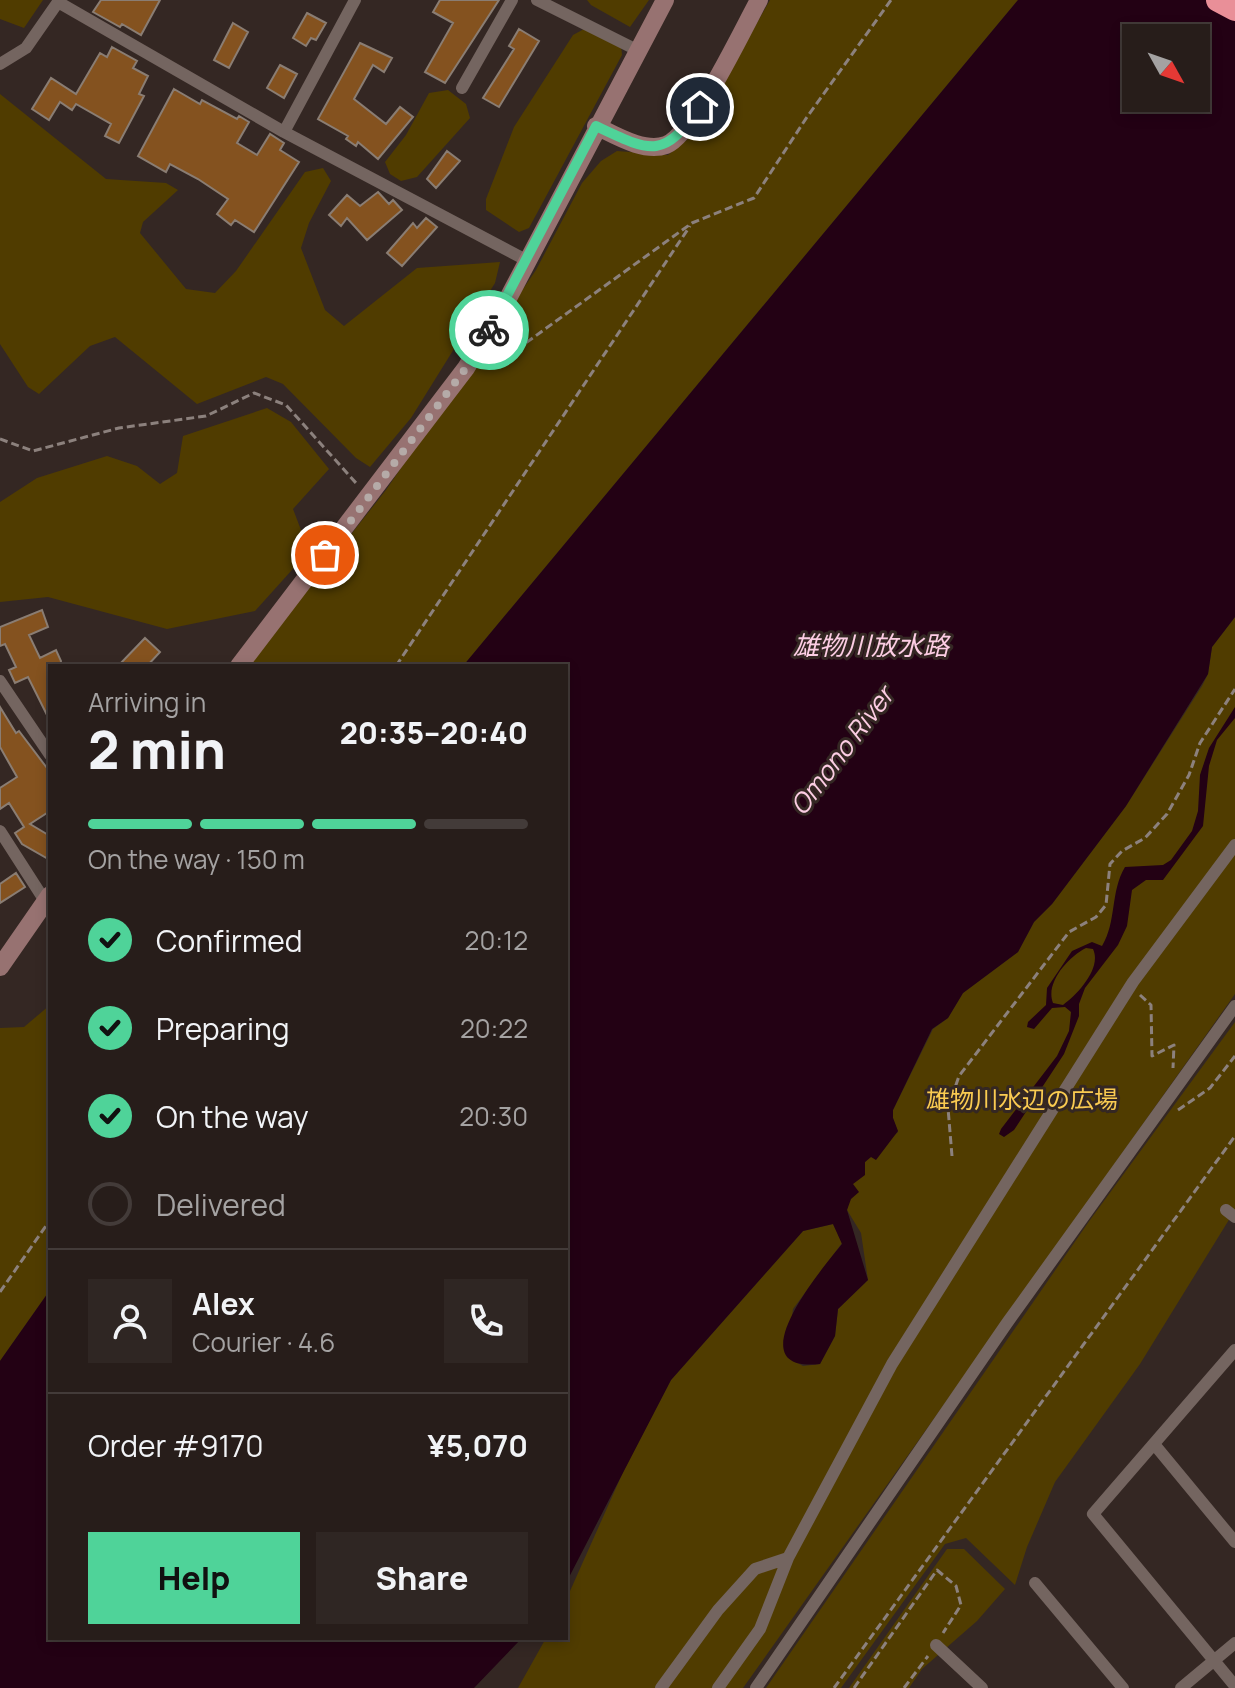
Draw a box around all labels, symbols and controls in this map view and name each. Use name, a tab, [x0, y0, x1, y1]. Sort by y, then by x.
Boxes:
north arrow	[1122, 24, 1210, 112]
map controls	[1122, 24, 1210, 112]
pin	[666, 73, 734, 141]
icon: home	[678, 85, 722, 129]
courier	[449, 290, 529, 370]
icon: bike	[467, 308, 511, 352]
pin	[291, 521, 359, 589]
icon: bag	[303, 533, 347, 577]
water label: 雄物川放水路	[793, 627, 951, 663]
water label: Omono River	[781, 676, 903, 822]
text: Arriving in	[88, 684, 206, 720]
text: 20:35–20:40	[340, 712, 528, 753]
text: 2 min	[88, 714, 226, 785]
text: On the way · 150 m	[88, 841, 305, 877]
icon: check	[88, 918, 132, 962]
text: Confirmed	[156, 920, 303, 961]
text: 20:12	[465, 922, 528, 958]
icon: check	[88, 1006, 132, 1050]
text: Preparing	[156, 1008, 290, 1049]
text: 20:22	[460, 1010, 528, 1046]
park label: 雄物川水辺の広場	[926, 1082, 1118, 1115]
icon: check	[88, 1094, 132, 1138]
text: On the way	[156, 1096, 309, 1137]
text: 20:30	[459, 1098, 528, 1134]
text: Delivered	[156, 1184, 286, 1225]
button: person	[88, 1279, 172, 1363]
button: phone	[444, 1279, 528, 1363]
text: Alex	[192, 1283, 255, 1324]
text: Courier · 4.6	[192, 1324, 335, 1360]
text: Order #9170	[88, 1425, 264, 1466]
text: ¥5,070	[427, 1425, 528, 1466]
button: Help	[88, 1532, 300, 1624]
button: Share	[316, 1532, 528, 1624]

